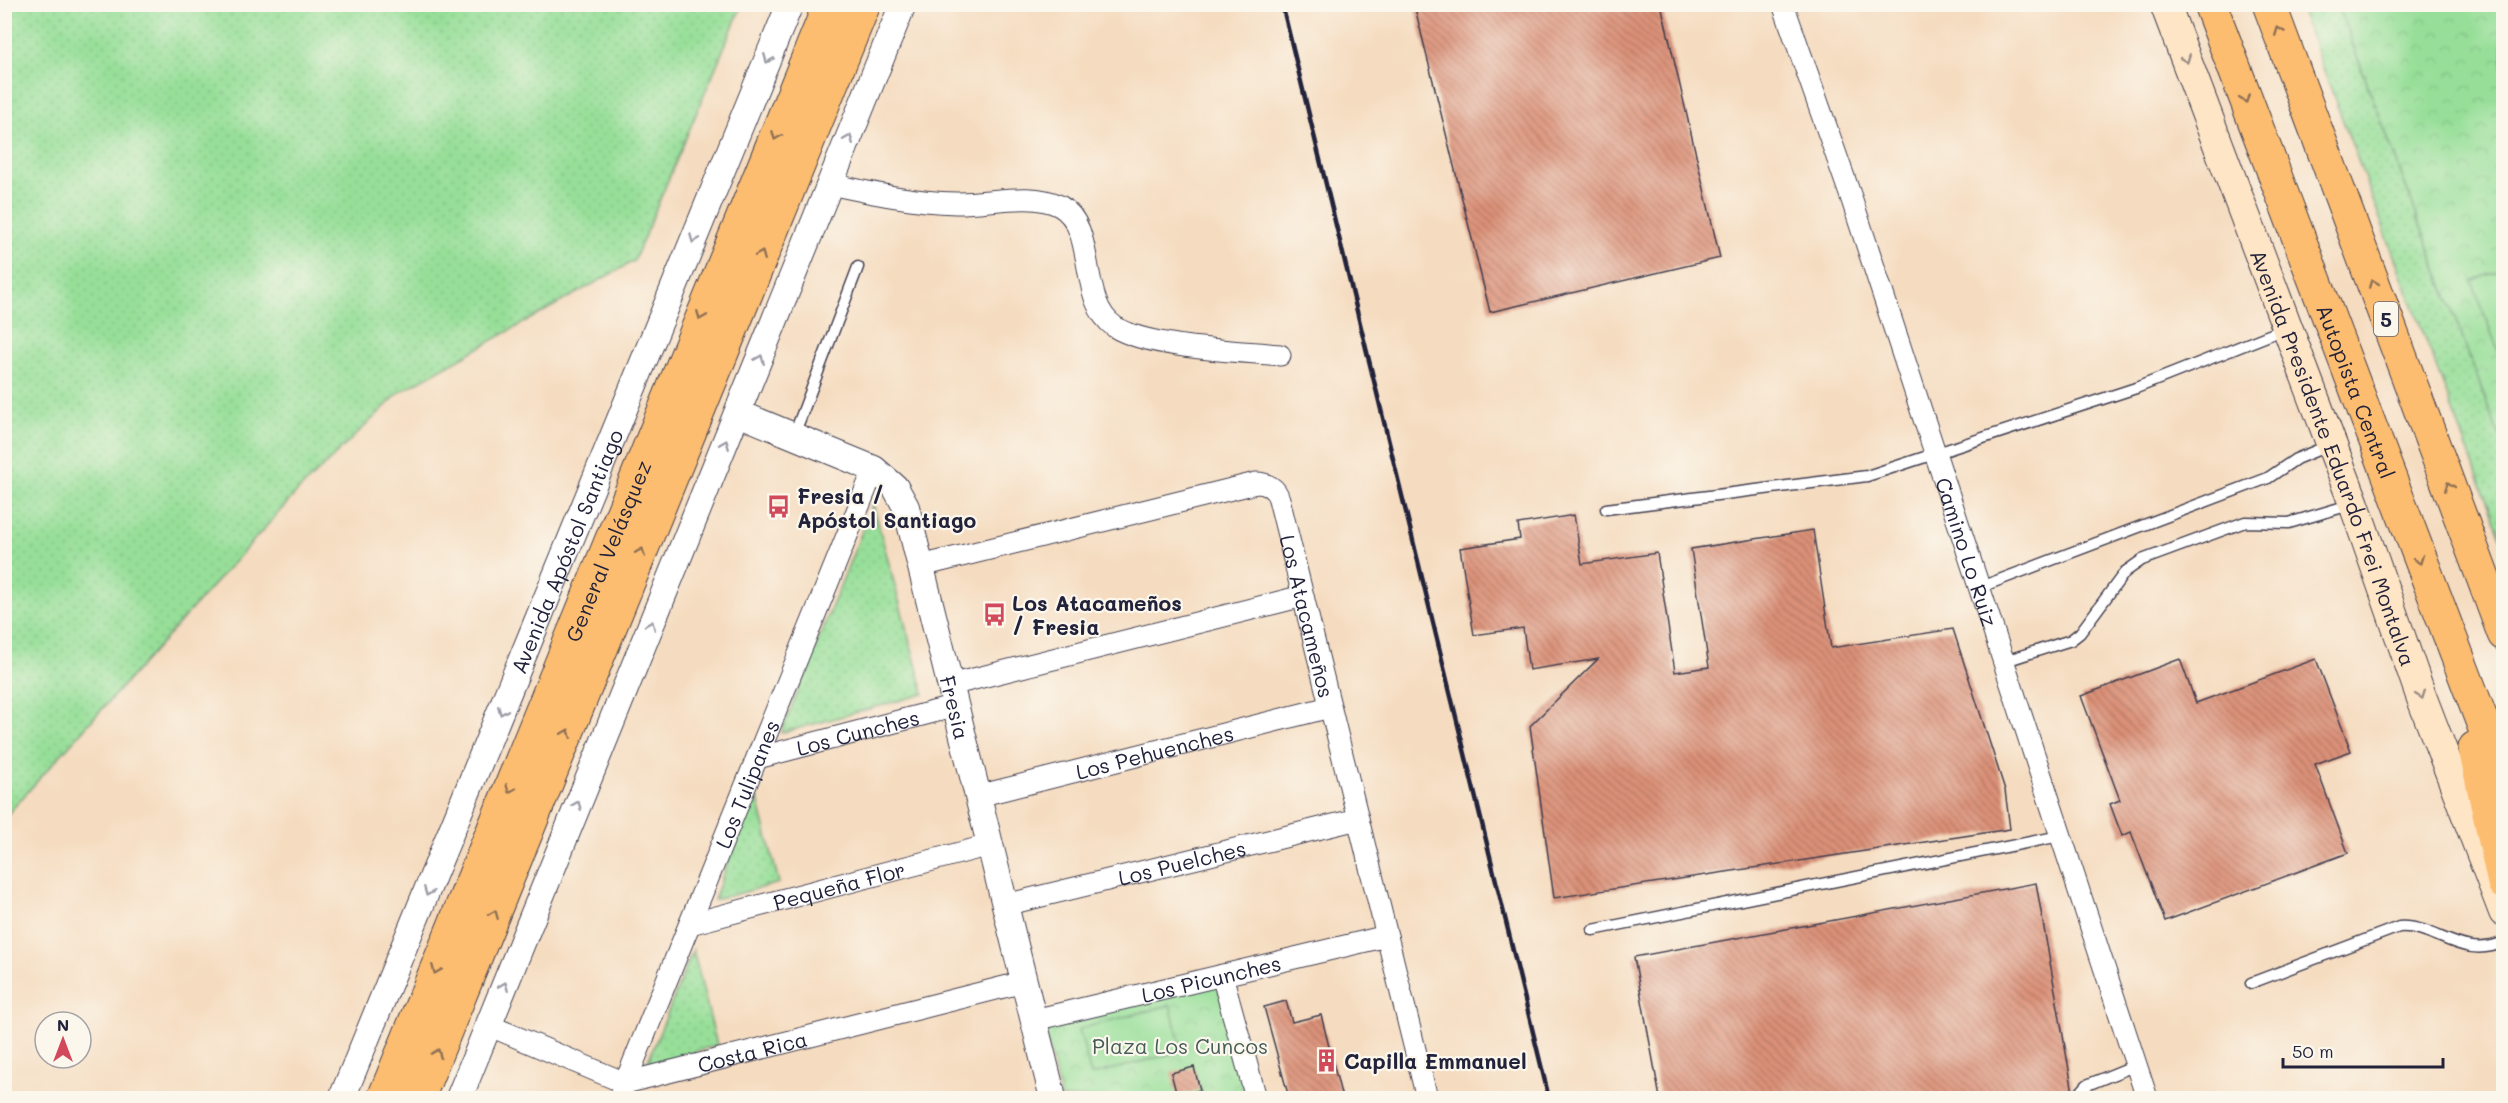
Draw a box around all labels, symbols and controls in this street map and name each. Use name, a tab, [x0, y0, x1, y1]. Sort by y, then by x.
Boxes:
one-way arrow	[2274, 26, 2286, 37]
one-way arrow	[763, 52, 775, 63]
one-way arrow	[2178, 53, 2191, 64]
one-way arrow	[2238, 92, 2250, 103]
one-way arrow	[771, 130, 783, 141]
one-way arrow	[842, 134, 854, 145]
one-way arrow	[689, 233, 701, 244]
street label: Avenida Presidente Eduardo Frei Montalva	[2245, 245, 2423, 669]
one-way arrow	[754, 250, 766, 261]
one-way arrow	[2368, 279, 2381, 289]
street label: Autopista Central	[2312, 300, 2402, 482]
road number: 5	[2374, 302, 2398, 336]
one-way arrow	[696, 310, 708, 321]
one-way arrow	[752, 354, 765, 364]
street label: Avenida Apóstol Santiago	[504, 425, 628, 677]
one-way arrow	[718, 439, 730, 450]
street label: General Velásquez	[558, 456, 656, 645]
street label: Camino Lo Ruiz	[1930, 474, 2005, 630]
one-way arrow	[2443, 481, 2456, 492]
place label: Fresia / Apóstol Santiago	[797, 482, 976, 533]
bus stop icon: Fresia / Apóstol Santiago	[766, 494, 792, 520]
street label: Los Atacameños	[1275, 532, 1341, 700]
one-way arrow	[634, 548, 646, 559]
one-way arrow	[2412, 554, 2425, 565]
place label: Los Atacameños / Fresia	[1012, 589, 1182, 640]
bus stop icon: Los Atacameños / Fresia	[981, 601, 1007, 627]
one-way arrow	[644, 620, 656, 631]
street label: Fresia	[935, 673, 977, 742]
one-way arrow	[2413, 689, 2426, 700]
street label: Los Cunches	[793, 703, 922, 761]
one-way arrow	[497, 705, 509, 716]
street label: Los Tulipanes	[708, 716, 784, 852]
street label: Los Pehuenches	[1073, 718, 1236, 784]
one-way arrow	[560, 728, 573, 739]
one-way arrow	[505, 783, 517, 794]
one-way arrow	[570, 800, 582, 811]
street label: Los Puelches	[1115, 833, 1248, 890]
street label: Pequeña Flor	[770, 854, 908, 915]
one-way arrow	[423, 885, 435, 896]
one-way arrow	[487, 909, 499, 920]
street label: Los Picunches	[1139, 948, 1284, 1008]
one-way arrow	[431, 963, 443, 974]
one-way arrow	[497, 981, 509, 992]
north arrow	[33, 1010, 93, 1070]
text: N	[57, 1014, 69, 1035]
street label: Costa Rica	[695, 1024, 810, 1078]
scale bar	[2283, 1031, 2444, 1069]
park label: Plaza Los Cuncos	[1092, 1032, 1268, 1059]
text: 50 m	[2292, 1039, 2334, 1063]
building icon: Capilla Emmanuel	[1313, 1047, 1339, 1073]
place label: Capilla Emmanuel	[1344, 1047, 1527, 1074]
one-way arrow	[430, 1048, 442, 1059]

